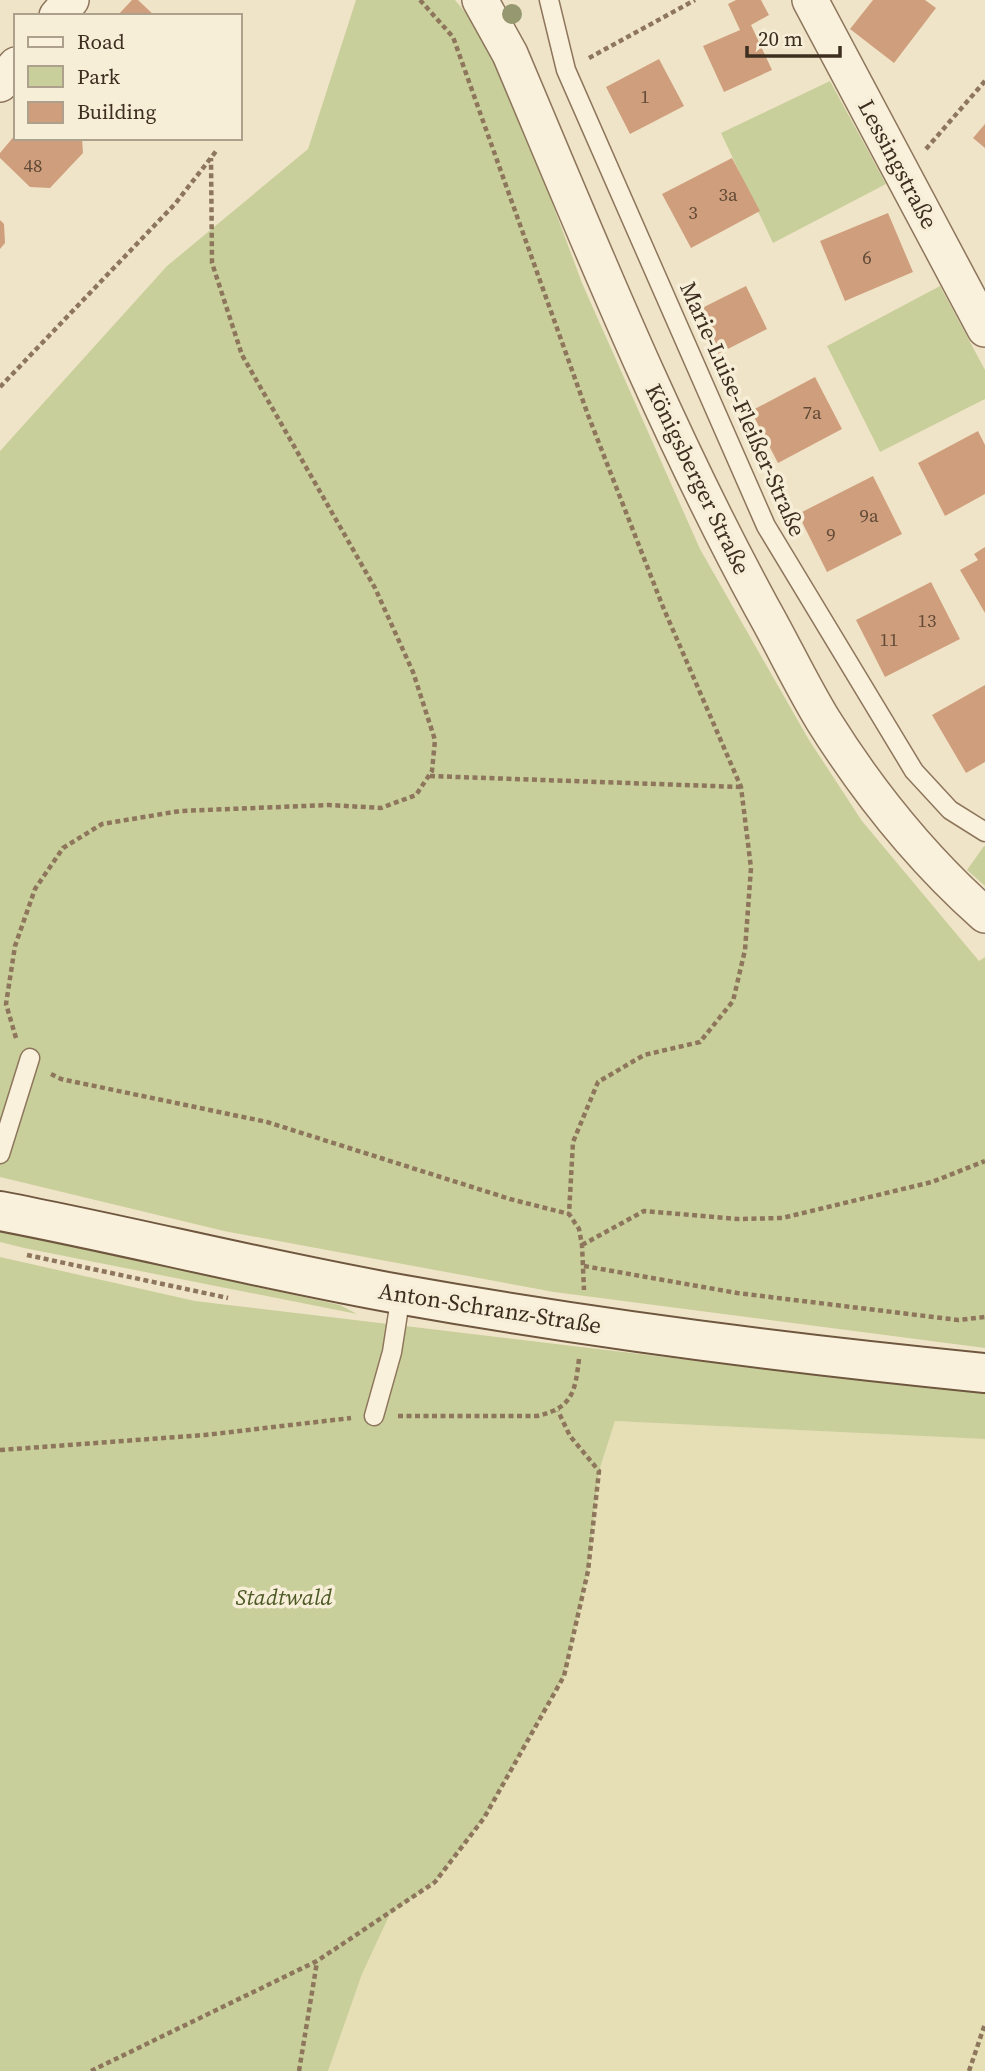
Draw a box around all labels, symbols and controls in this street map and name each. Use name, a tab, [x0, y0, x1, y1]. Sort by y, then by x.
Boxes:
legend	[14, 14, 242, 140]
scale bar	[747, 14, 840, 58]
text: 20 m	[758, 24, 803, 53]
text: Road	[77, 27, 125, 56]
text: Park	[77, 62, 121, 91]
house number: 1	[640, 83, 650, 109]
street label: Lessingstraße	[851, 94, 945, 234]
text: Building	[77, 97, 156, 126]
house number: 48	[23, 152, 43, 178]
house number: 3a	[718, 181, 738, 207]
house number: 3	[688, 199, 698, 225]
house number: 6	[862, 244, 872, 270]
street label: Marie-Luise-Fleißer-Straße	[672, 276, 814, 542]
street label: Königsberger Straße	[638, 378, 758, 580]
house number: 7a	[802, 399, 822, 425]
house number: 9a	[859, 502, 879, 528]
house number: 9	[826, 521, 836, 547]
house number: 13	[917, 607, 937, 633]
house number: 11	[879, 626, 899, 652]
street label: Anton-Schranz-Straße	[376, 1275, 604, 1341]
park label: Stadtwald	[236, 1581, 332, 1613]

